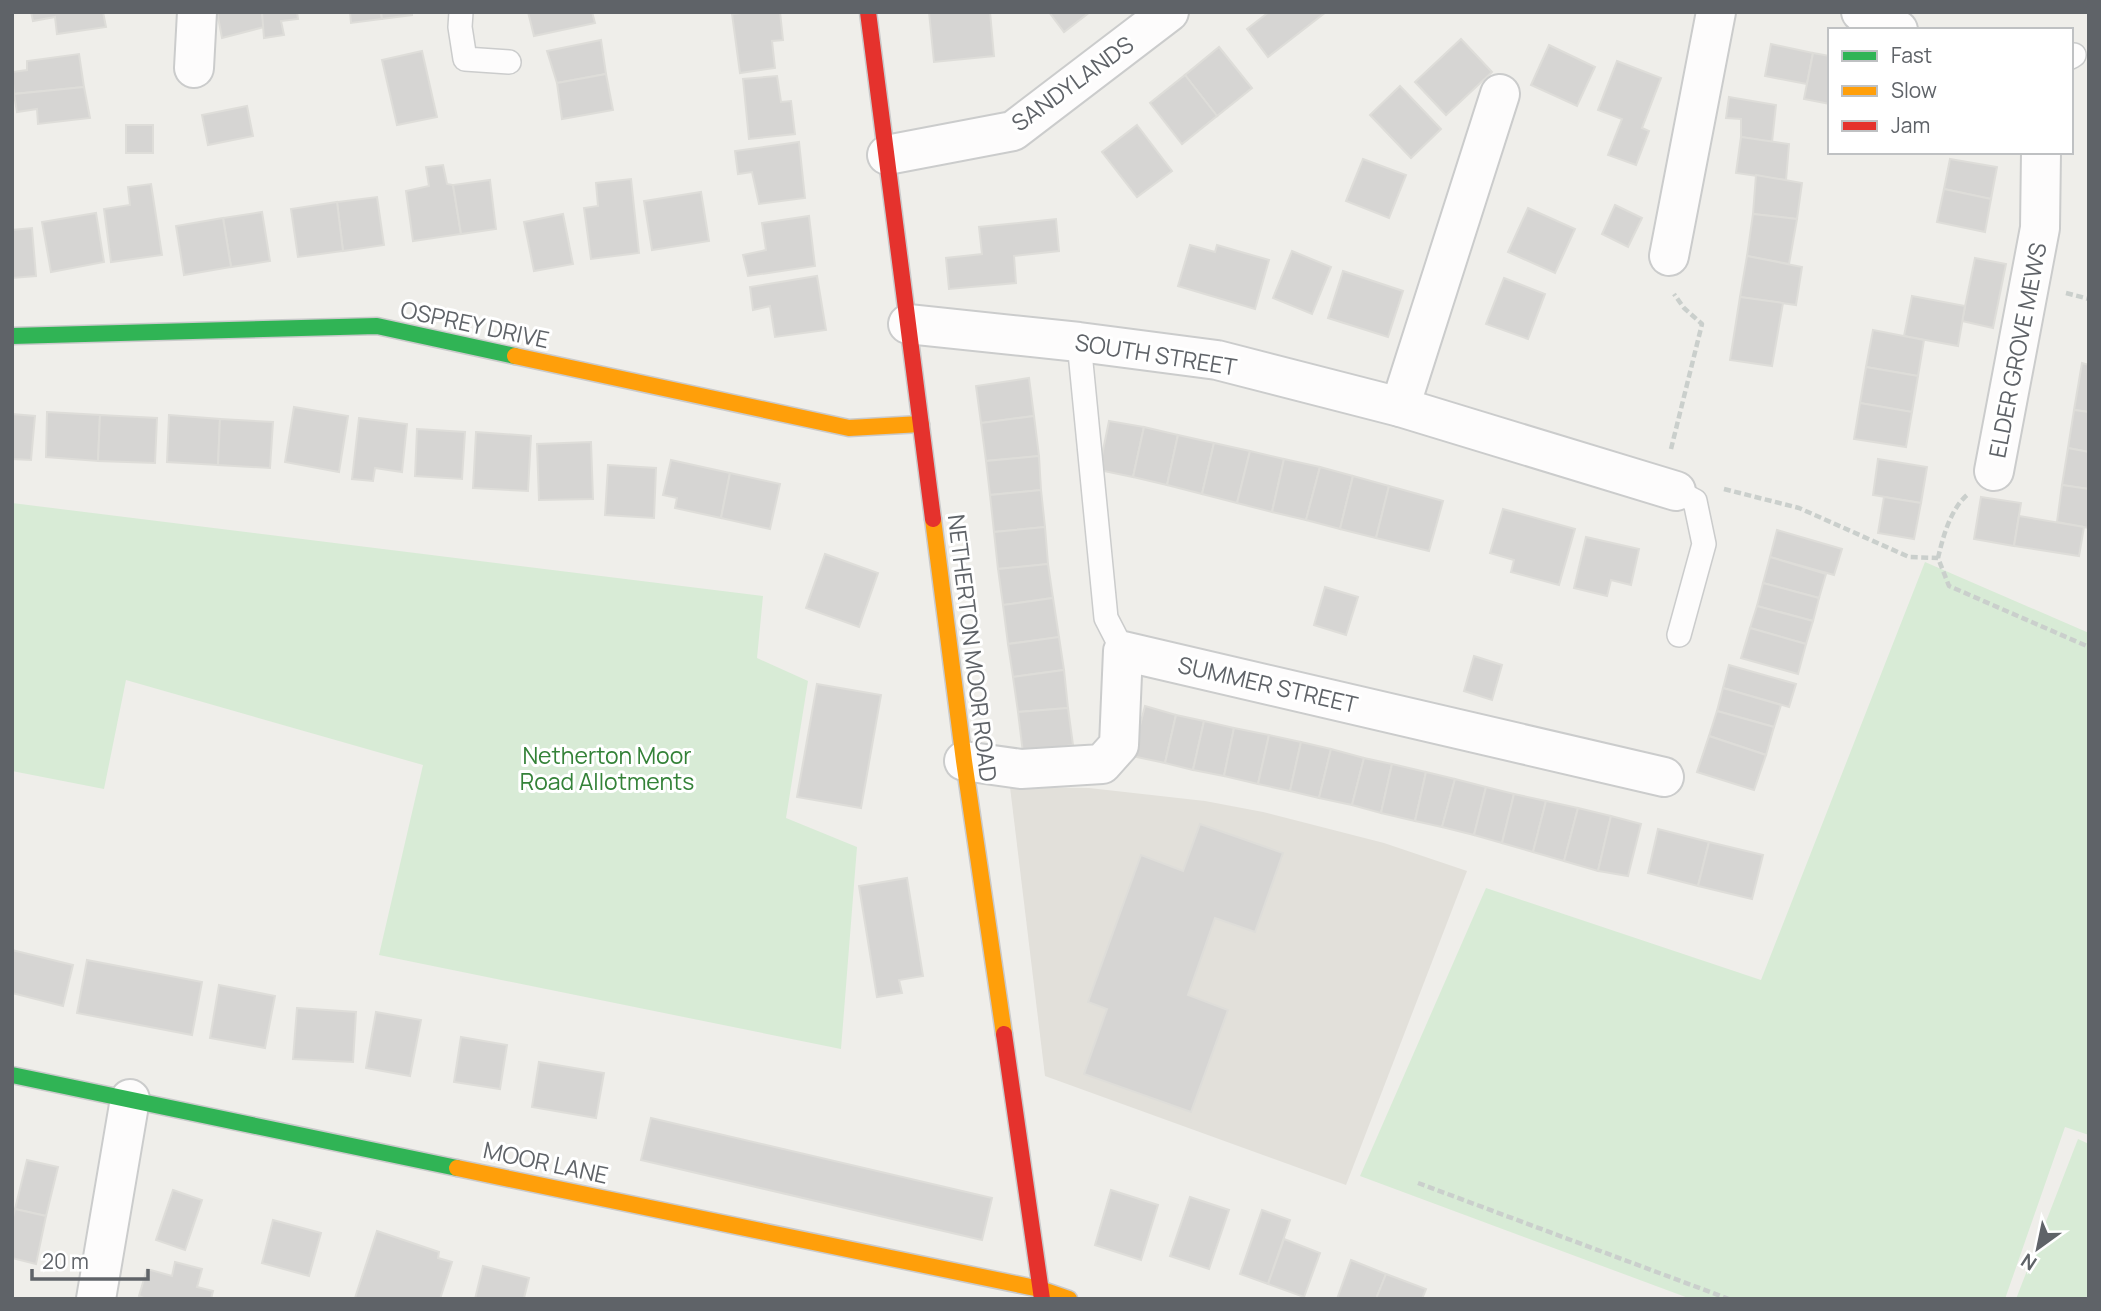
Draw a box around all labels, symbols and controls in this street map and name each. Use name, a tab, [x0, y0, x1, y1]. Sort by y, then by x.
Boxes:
street label: SANDYLANDS	[1004, 28, 1140, 138]
legend	[1828, 28, 2073, 154]
text: Fast	[1891, 41, 1932, 69]
text: Slow	[1891, 76, 1937, 104]
text: Jam	[1891, 111, 1930, 139]
street label: ELDER GROVE MEWS	[1980, 240, 2054, 460]
street label: OSPREY DRIVE	[398, 293, 552, 355]
street label: SOUTH STREET	[1073, 325, 1239, 383]
street label: NETHERTON MOOR ROAD	[941, 513, 1005, 783]
street label: SUMMER STREET	[1175, 648, 1361, 720]
park label: Netherton Moor Road Allotments	[520, 739, 694, 797]
street label: MOOR LANE	[481, 1133, 611, 1191]
north arrow	[2003, 1213, 2073, 1283]
scale bar	[32, 1238, 147, 1282]
text: 20 m	[42, 1247, 89, 1275]
text: N	[2016, 1248, 2042, 1277]

